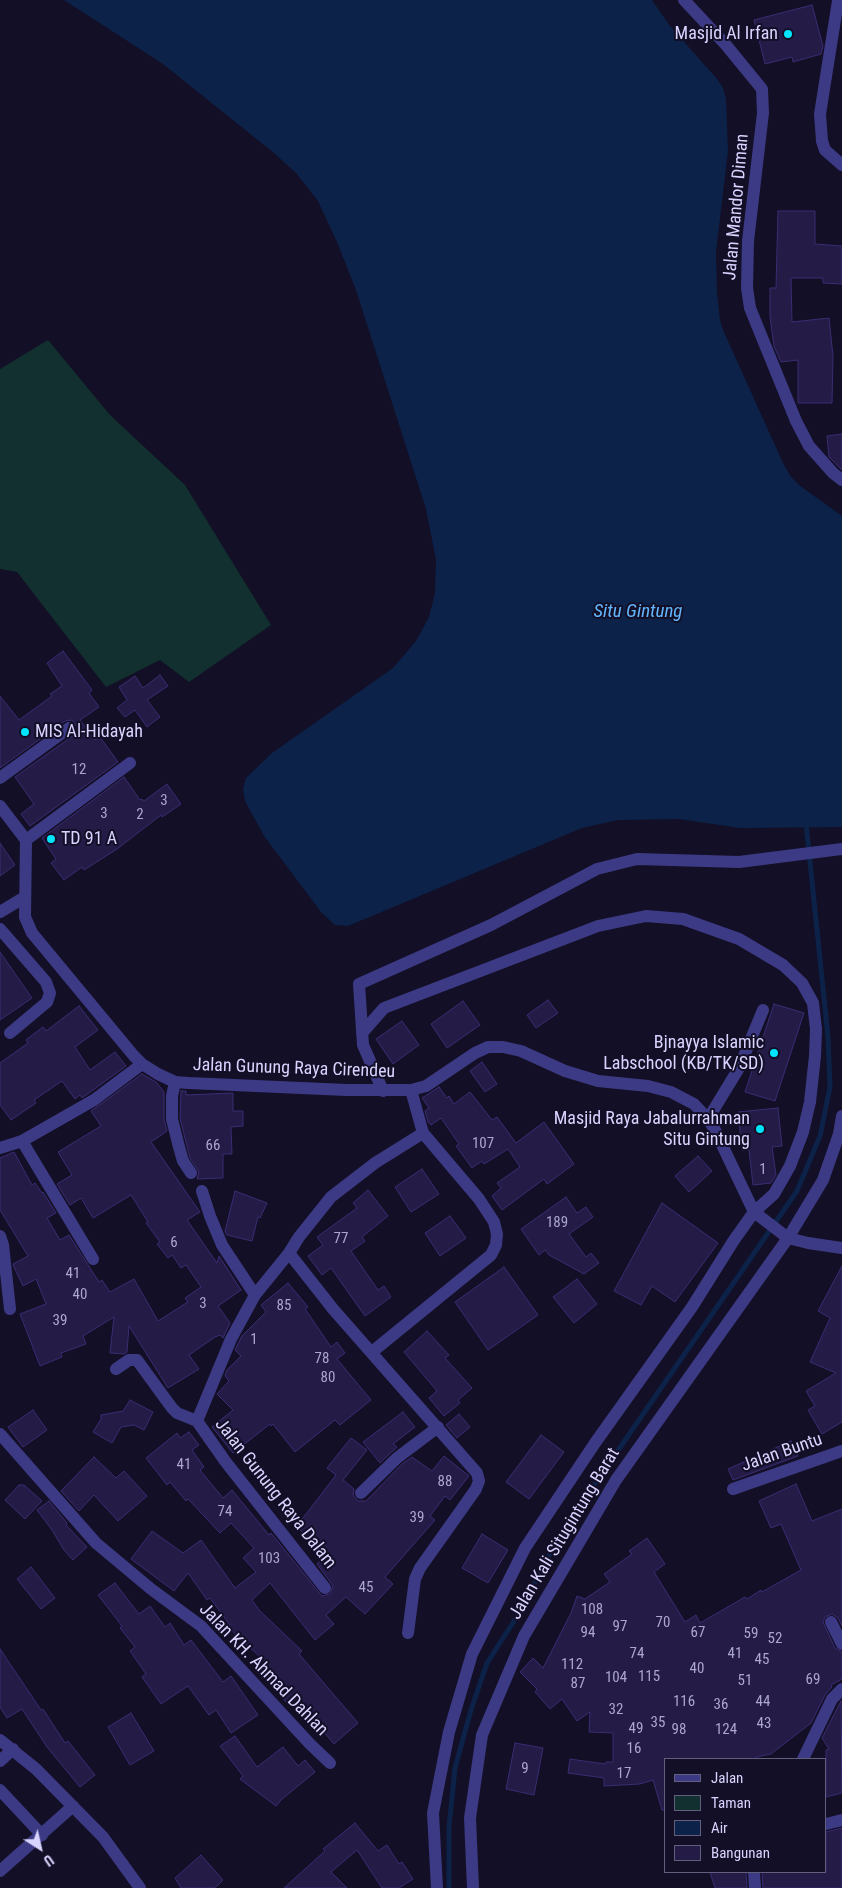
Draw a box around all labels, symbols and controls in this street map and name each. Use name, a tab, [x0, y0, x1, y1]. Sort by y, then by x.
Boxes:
place label: Masjid Al Irfan	[675, 23, 778, 45]
marker: Masjid Al Irfan	[782, 28, 794, 40]
street label: Jalan Mandor Diman	[720, 133, 754, 281]
water label: Situ Gintung	[594, 601, 682, 623]
place label: MIS Al-Hidayah	[35, 721, 143, 743]
marker: MIS Al-Hidayah	[19, 726, 31, 738]
house number: 12	[72, 761, 86, 779]
house number: 3	[160, 792, 168, 810]
house number: 3	[100, 805, 108, 823]
house number: 2	[136, 806, 144, 824]
place label: TD 91 A	[61, 828, 117, 850]
marker: TD 91 A	[45, 833, 57, 845]
place label: Bjnayya Islamic Labschool (KB/TK/SD)	[603, 1032, 764, 1074]
marker: Bjnayya Islamic Labschool (KB/TK/SD)	[768, 1047, 780, 1059]
street label: Jalan Gunung Raya Cirendeu	[192, 1055, 396, 1083]
place label: Masjid Raya Jabalurrahman Situ Gintung	[554, 1108, 750, 1150]
marker: Masjid Raya Jabalurrahman Situ Gintung	[754, 1123, 766, 1135]
house number: 107	[472, 1135, 494, 1153]
house number: 66	[206, 1137, 220, 1155]
house number: 1	[759, 1161, 767, 1179]
house number: 189	[546, 1214, 568, 1232]
house number: 77	[334, 1230, 348, 1248]
house number: 6	[170, 1234, 178, 1252]
house number: 41	[66, 1265, 80, 1283]
house number: 40	[73, 1286, 87, 1304]
house number: 3	[199, 1295, 207, 1313]
house number: 85	[277, 1297, 291, 1315]
house number: 39	[53, 1312, 67, 1330]
house number: 1	[250, 1331, 258, 1349]
house number: 78	[315, 1350, 329, 1368]
house number: 80	[321, 1369, 335, 1387]
street label: Jalan Gunung Raya Dalam	[210, 1415, 340, 1573]
street label: Jalan Buntu	[739, 1429, 825, 1477]
street label: Jalan Kali Situgintung Barat	[505, 1444, 625, 1624]
house number: 41	[177, 1456, 191, 1474]
house number: 88	[438, 1473, 452, 1491]
house number: 74	[218, 1503, 232, 1521]
house number: 39	[410, 1509, 424, 1527]
house number: 103	[258, 1550, 280, 1568]
house number: 45	[359, 1579, 373, 1597]
street label: Jalan KH. Ahmad Dahlan	[194, 1599, 332, 1741]
house number: 108	[581, 1601, 603, 1619]
house number: 70	[656, 1614, 670, 1632]
house number: 97	[613, 1618, 627, 1636]
house number: 94	[581, 1624, 595, 1642]
house number: 67	[691, 1624, 705, 1642]
house number: 59	[744, 1625, 758, 1643]
house number: 52	[768, 1630, 782, 1648]
house number: 74	[630, 1645, 644, 1663]
house number: 41	[728, 1645, 742, 1663]
house number: 45	[755, 1651, 769, 1669]
house number: 112	[561, 1656, 583, 1674]
house number: 40	[690, 1660, 704, 1678]
house number: 115	[638, 1668, 660, 1686]
house number: 104	[605, 1669, 627, 1687]
house number: 69	[806, 1671, 820, 1689]
house number: 51	[738, 1672, 752, 1690]
house number: 87	[571, 1675, 585, 1693]
house number: 116	[673, 1693, 695, 1711]
house number: 44	[756, 1693, 770, 1711]
house number: 36	[714, 1696, 728, 1714]
house number: 32	[609, 1701, 623, 1719]
house number: 35	[651, 1714, 665, 1732]
house number: 43	[757, 1715, 771, 1733]
house number: 49	[629, 1720, 643, 1738]
house number: 98	[672, 1721, 686, 1739]
house number: 124	[715, 1721, 737, 1739]
house number: 16	[627, 1740, 641, 1758]
legend	[664, 1758, 827, 1873]
house number: 9	[521, 1760, 529, 1778]
house number: 17	[617, 1765, 631, 1783]
text: Jalan	[711, 1769, 743, 1787]
text: Taman	[711, 1794, 751, 1812]
text: Air	[711, 1819, 728, 1837]
north arrow	[15, 1823, 65, 1873]
text: Bangunan	[711, 1844, 770, 1862]
text: U	[41, 1851, 56, 1869]

